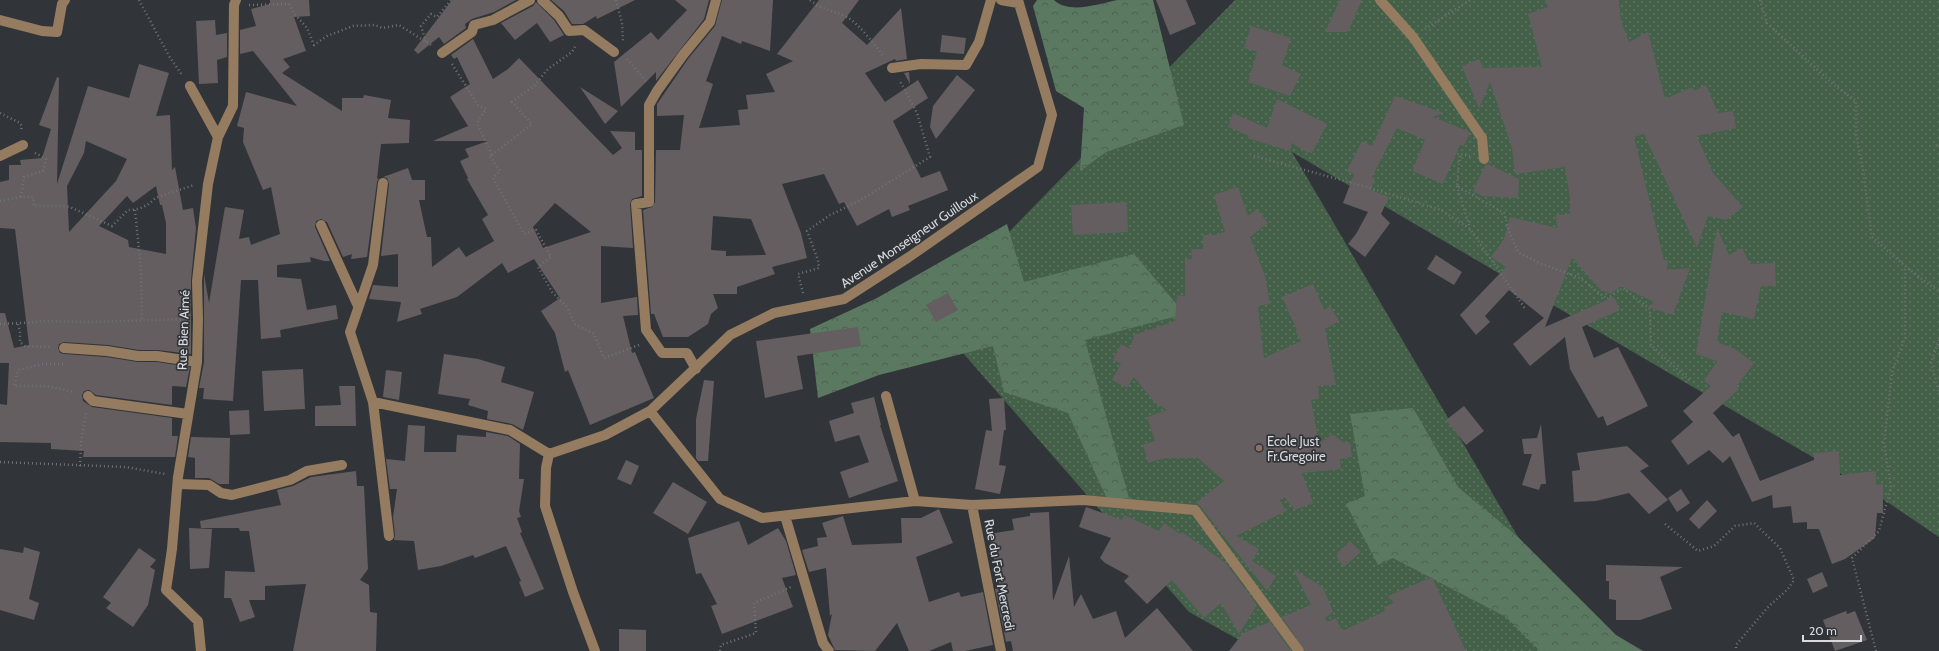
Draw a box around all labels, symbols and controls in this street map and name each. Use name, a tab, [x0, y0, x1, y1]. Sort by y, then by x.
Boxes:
street label: Avenue Monseigneur Guilloux	[837, 186, 981, 291]
street label: Rue Bien Aimé	[174, 289, 192, 370]
place label: Ecole Just Fr.Gregoire	[1267, 433, 1326, 464]
marker: Ecole Just Fr.Gregoire	[1254, 443, 1264, 453]
street label: Rue du Fort Mercredi	[981, 518, 1019, 632]
scale bar	[1803, 617, 1861, 643]
text: 20 m	[1809, 623, 1837, 638]

